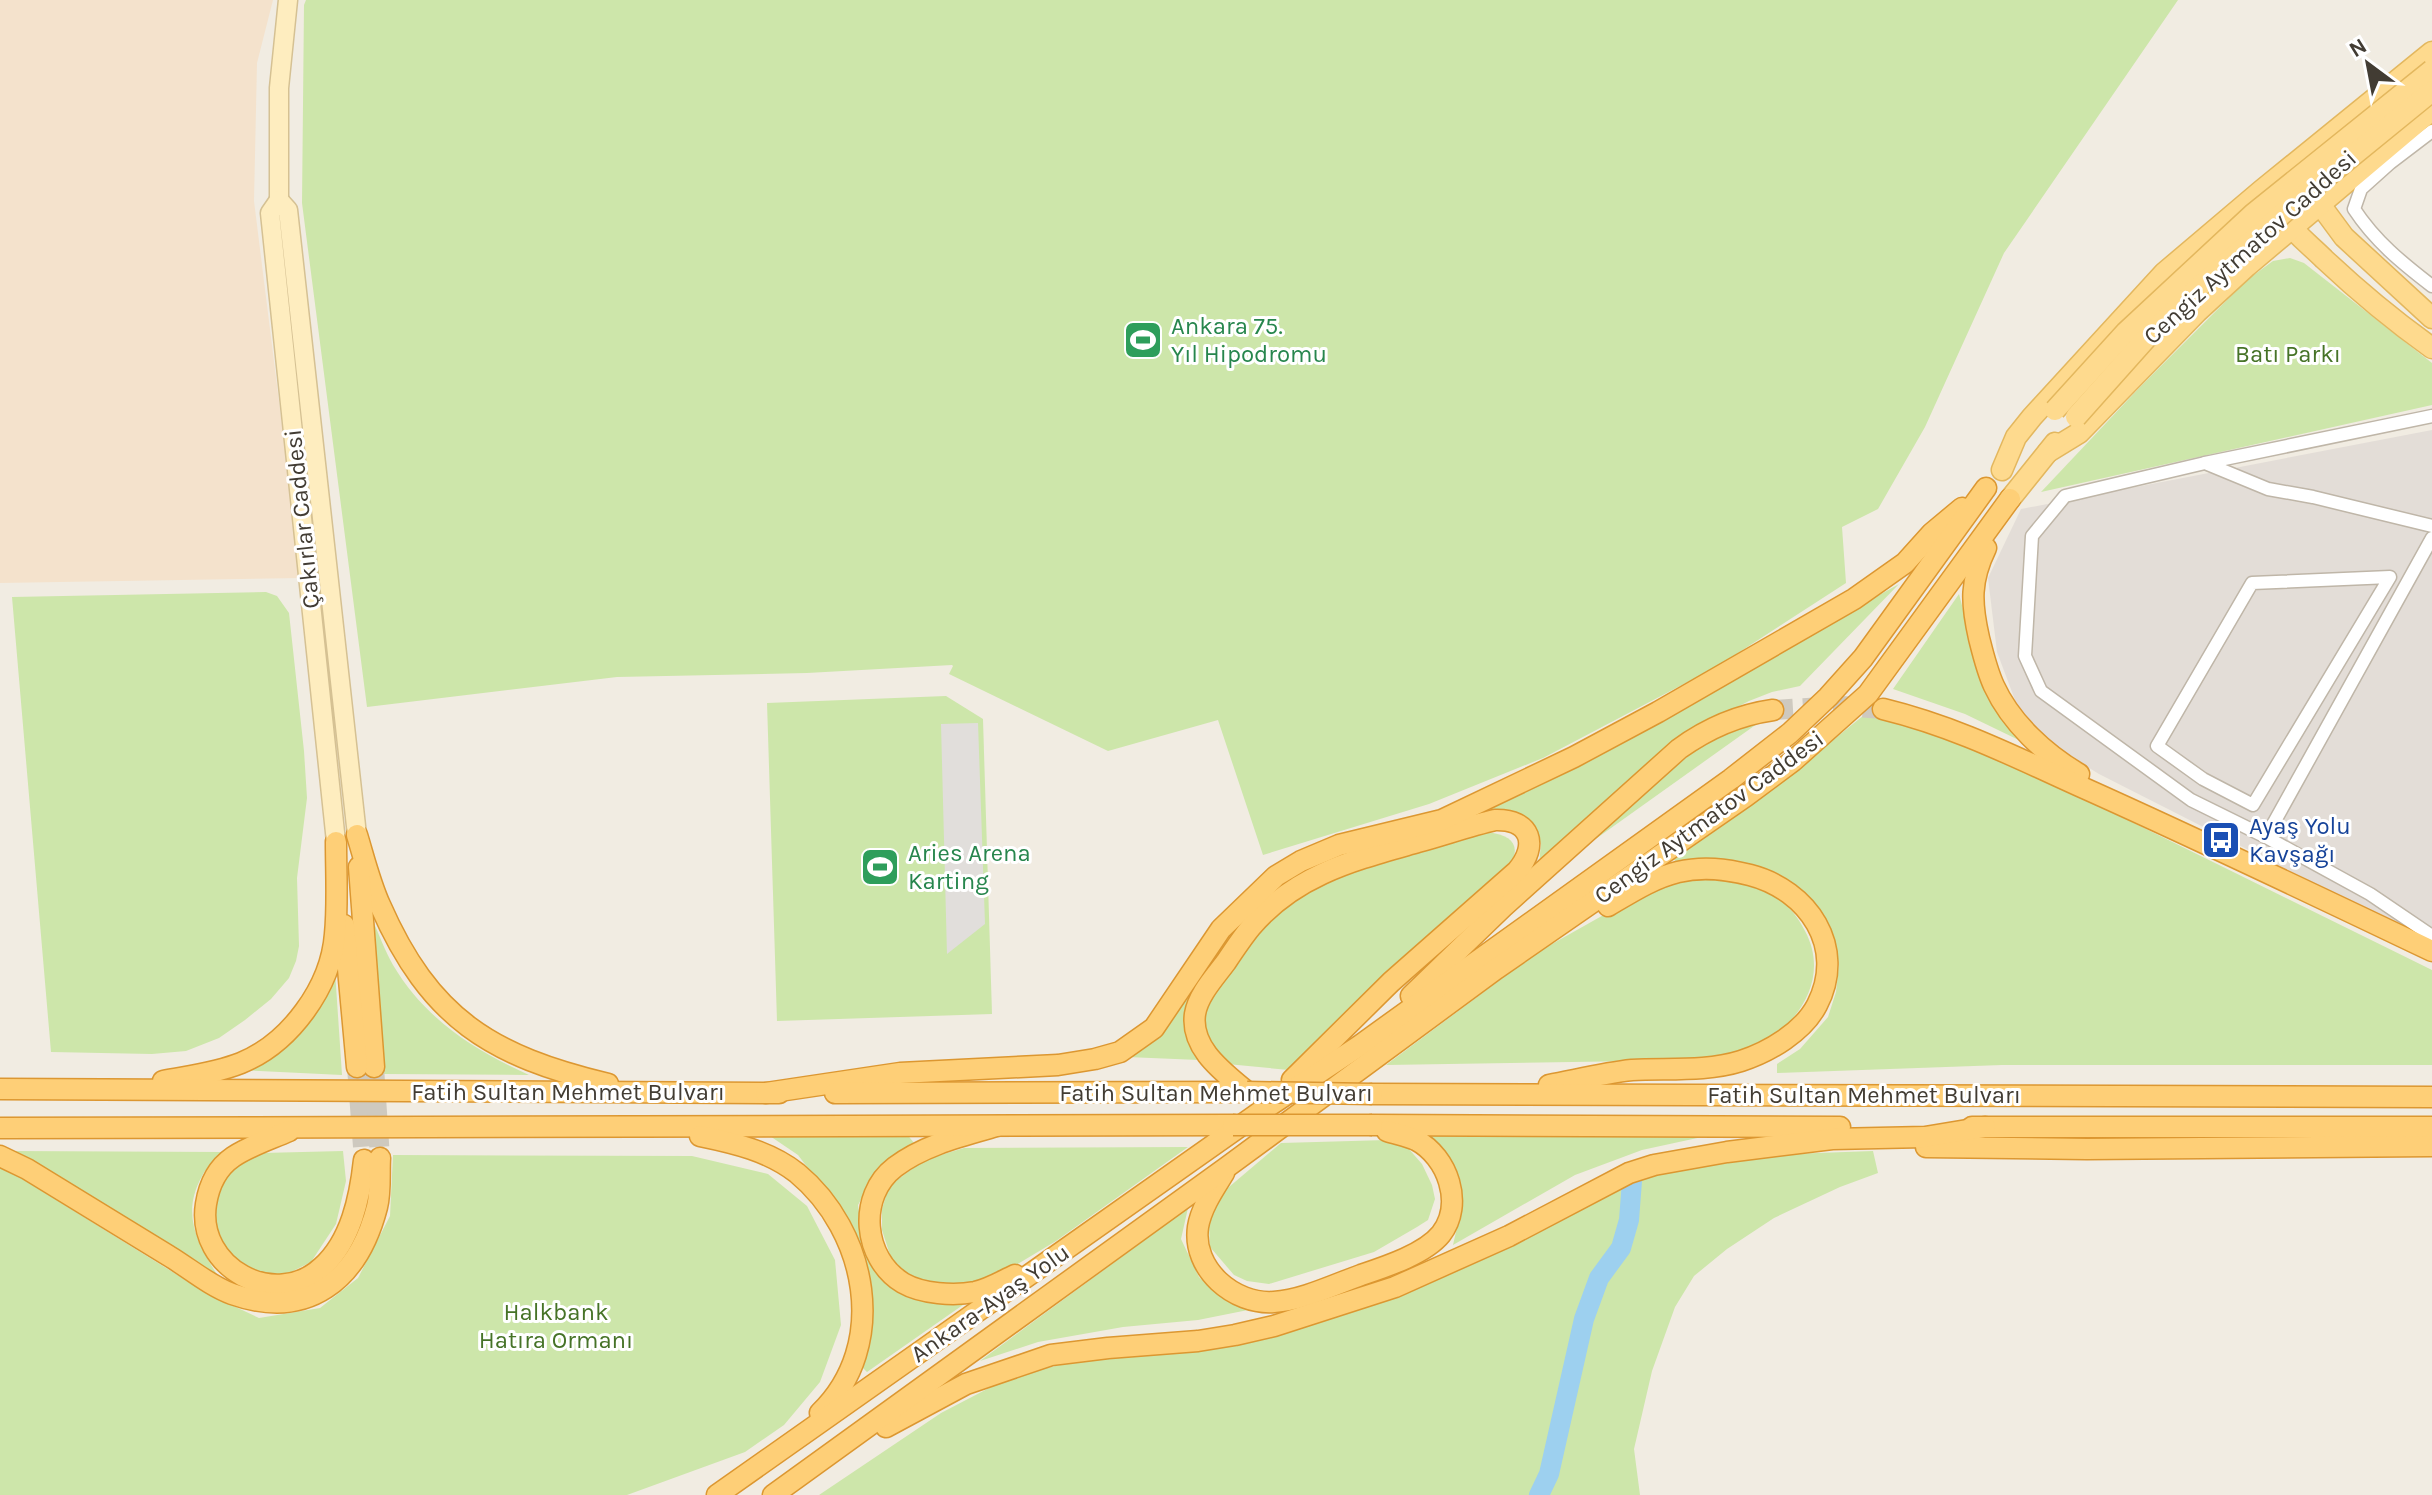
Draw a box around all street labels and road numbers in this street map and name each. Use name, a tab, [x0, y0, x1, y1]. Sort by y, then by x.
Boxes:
street label: Cengiz Aytmatov Caddesi	[2138, 144, 2362, 350]
street label: Çakırlar Caddesi	[279, 428, 325, 610]
street label: Cengiz Aytmatov Caddesi	[1589, 724, 1829, 910]
street label: Fatih Sultan Mehmet Bulvarı	[411, 1078, 725, 1106]
street label: Fatih Sultan Mehmet Bulvarı	[1059, 1079, 1373, 1107]
street label: Fatih Sultan Mehmet Bulvarı	[1707, 1081, 2021, 1109]
street label: Ankara-Ayaş Yolu	[905, 1238, 1075, 1368]

